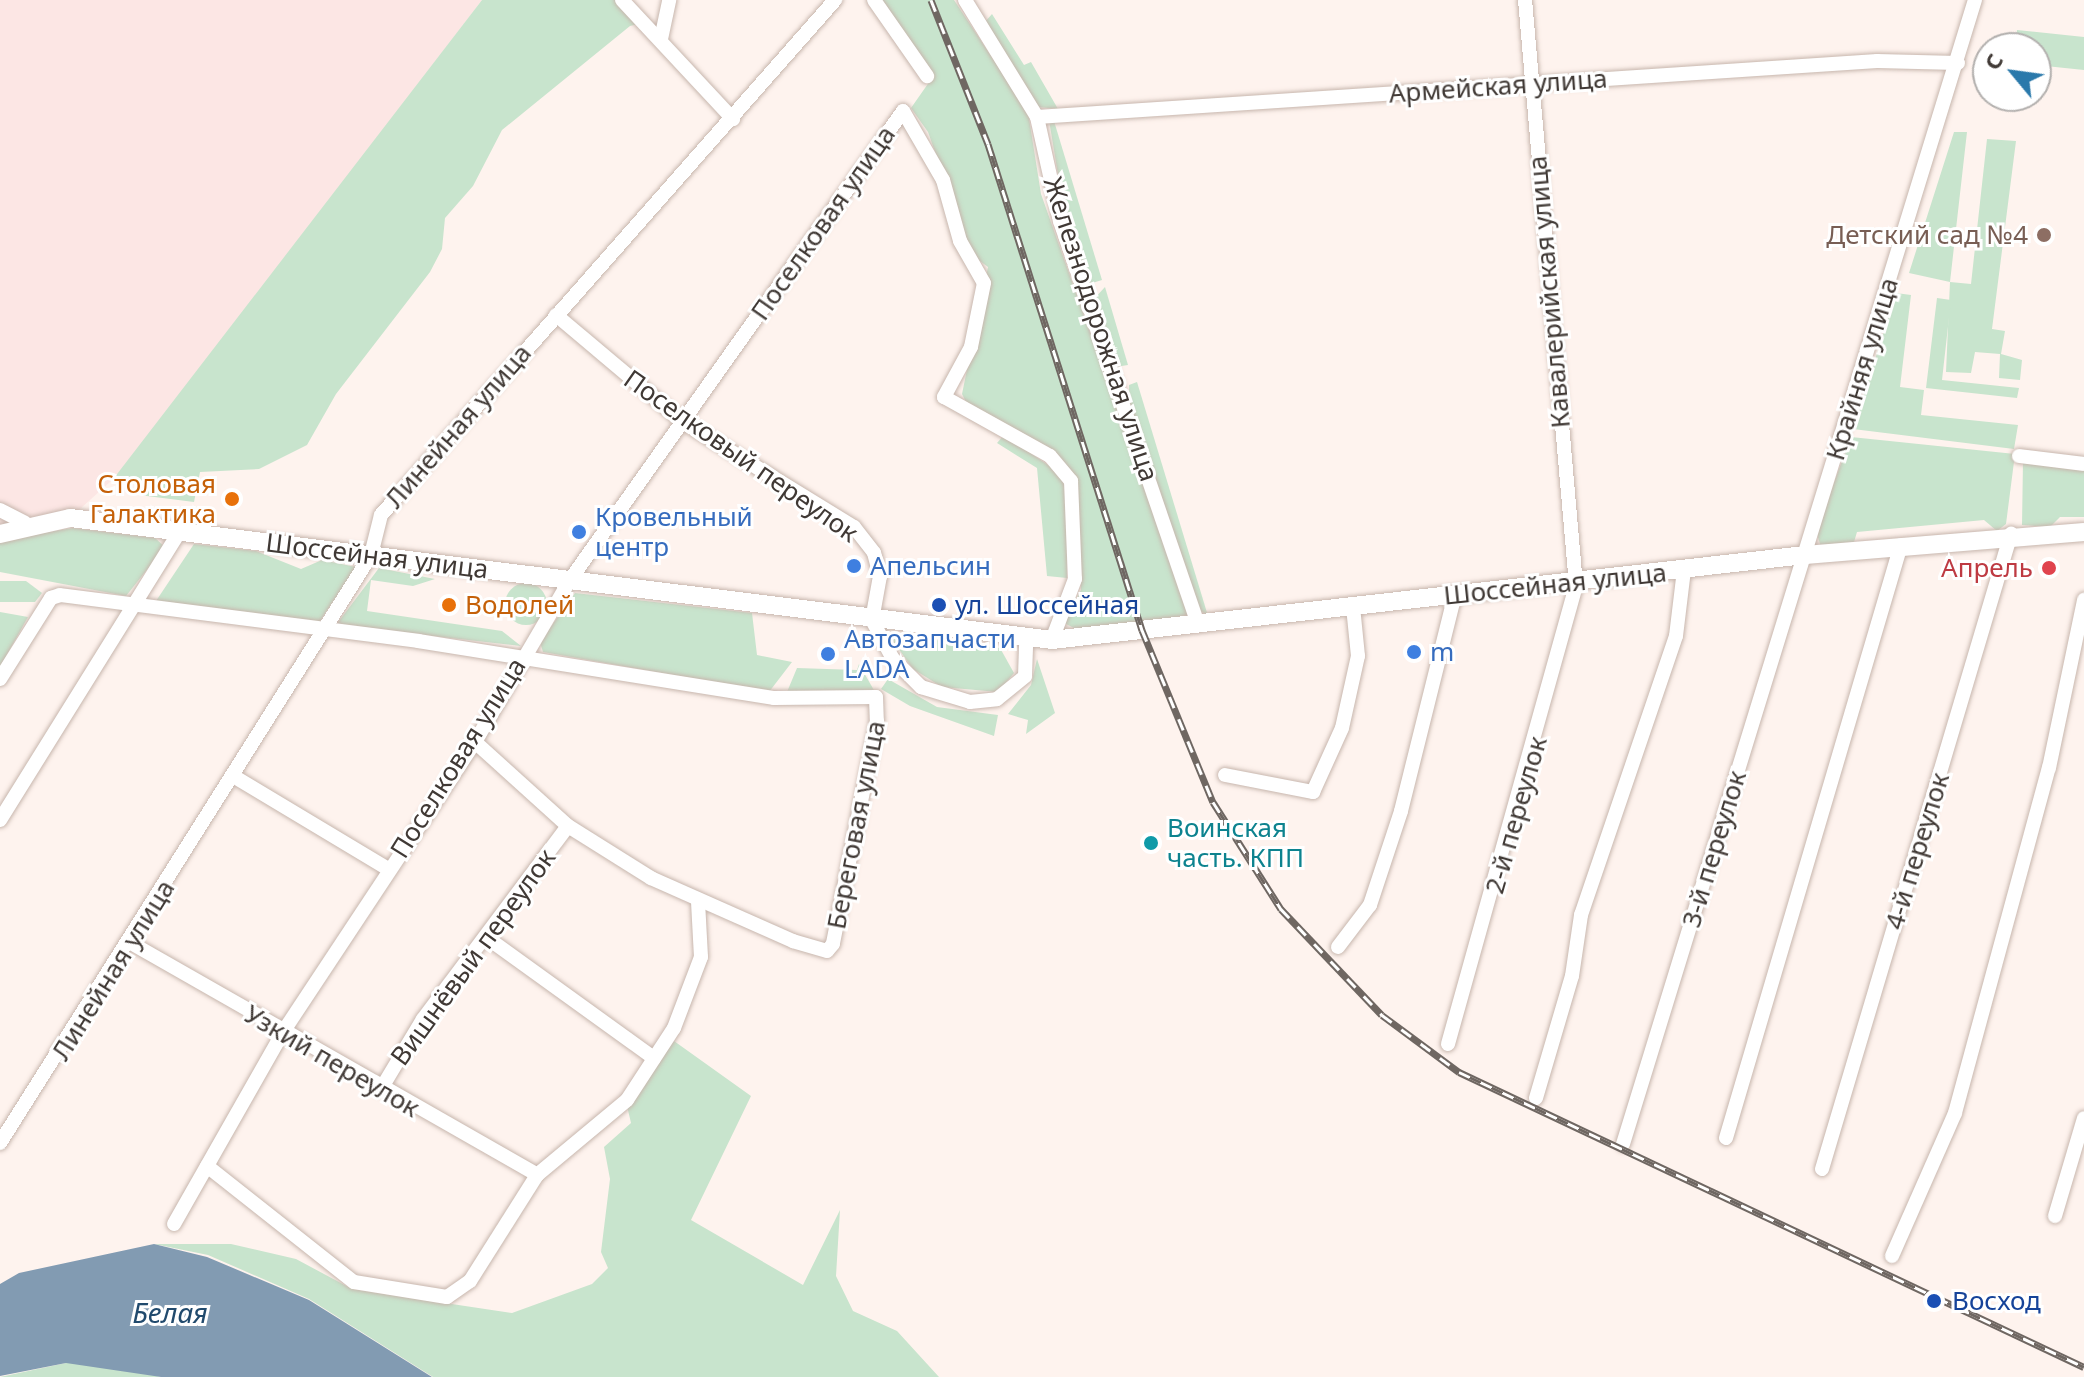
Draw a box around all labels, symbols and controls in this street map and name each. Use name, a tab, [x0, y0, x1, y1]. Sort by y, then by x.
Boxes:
north arrow	[1972, 32, 2052, 112]
text: С	[1976, 48, 2009, 75]
street label: Армейская улица	[1388, 63, 1608, 109]
street label: Поселковая улица	[744, 120, 902, 326]
street label: Кавалерийская улица	[1522, 155, 1576, 429]
street label: Железнодорожная улица	[1037, 173, 1165, 485]
place label: Детский сад №4	[1826, 219, 2028, 251]
marker: Детский сад №4	[2035, 226, 2053, 244]
street label: Крайняя улица	[1819, 274, 1905, 464]
street label: Линейная улица	[378, 338, 538, 514]
street label: Поселковый переулок	[618, 363, 864, 549]
place label: Столовая Галактика	[90, 468, 216, 530]
marker: Столовая Галактика	[223, 490, 241, 508]
place label: Кровельный центр	[595, 501, 753, 562]
marker: Кровельный центр	[570, 523, 588, 541]
street label: Шоссейная улица	[264, 527, 490, 585]
place label: Апельсин	[870, 550, 991, 582]
place label: Апрель	[1941, 552, 2033, 584]
marker: Апельсин	[845, 557, 863, 575]
street label: Шоссейная улица	[1442, 557, 1668, 611]
marker: Апрель	[2040, 559, 2058, 577]
place label: Водолей	[465, 589, 574, 621]
place label: ул. Шоссейная	[955, 589, 1139, 621]
marker: Водолей	[440, 596, 458, 614]
marker: ул. Шоссейная	[930, 596, 948, 614]
place label: Автозапчасти LADA	[844, 623, 1016, 684]
place label: m	[1430, 636, 1454, 668]
marker: m	[1405, 643, 1423, 661]
marker: Автозапчасти LADA	[819, 645, 837, 663]
street label: Поселковая улица	[384, 652, 532, 864]
street label: Береговая улица	[821, 718, 891, 932]
street label: 2-й переулок	[1479, 733, 1553, 897]
street label: 3-й переулок	[1675, 767, 1753, 931]
street label: 4-й переулок	[1878, 769, 1956, 933]
place label: Воинская часть. КПП	[1167, 812, 1304, 874]
marker: Воинская часть. КПП	[1142, 834, 1160, 852]
street label: Вишнёвый переулок	[384, 843, 562, 1071]
street label: Линейная улица	[45, 874, 181, 1066]
street label: Узкий переулок	[239, 998, 425, 1124]
place label: Восход	[1952, 1285, 2041, 1317]
marker: Восход	[1923, 1290, 1945, 1312]
water label: Белая	[132, 1295, 208, 1329]

